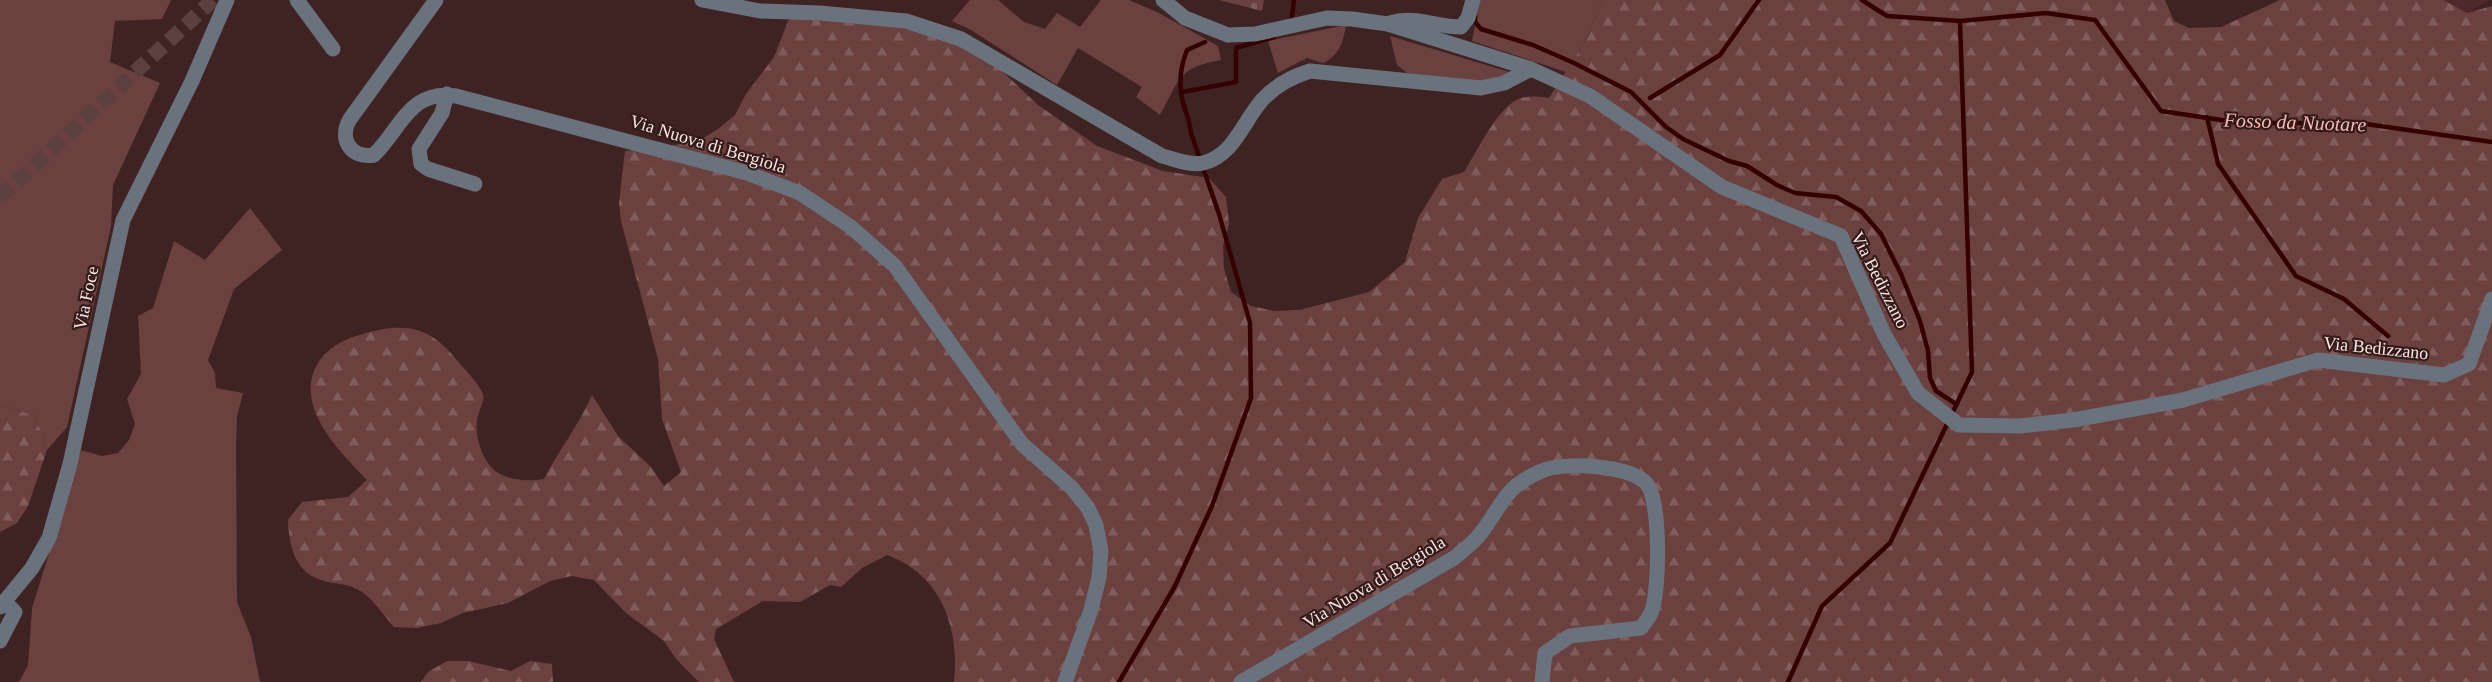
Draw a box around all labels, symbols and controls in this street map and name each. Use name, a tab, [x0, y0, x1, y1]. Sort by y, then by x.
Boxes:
water label: Fosso da Nuotare	[2222, 108, 2367, 135]
street label: Via Nuova di Bergiola	[628, 111, 788, 177]
street label: Via Bedizzano	[1847, 229, 1913, 331]
street label: Via Foce	[70, 264, 102, 332]
street label: Via Bedizzano	[2323, 333, 2429, 363]
street label: Via Nuova di Bergiola	[1299, 532, 1449, 632]

